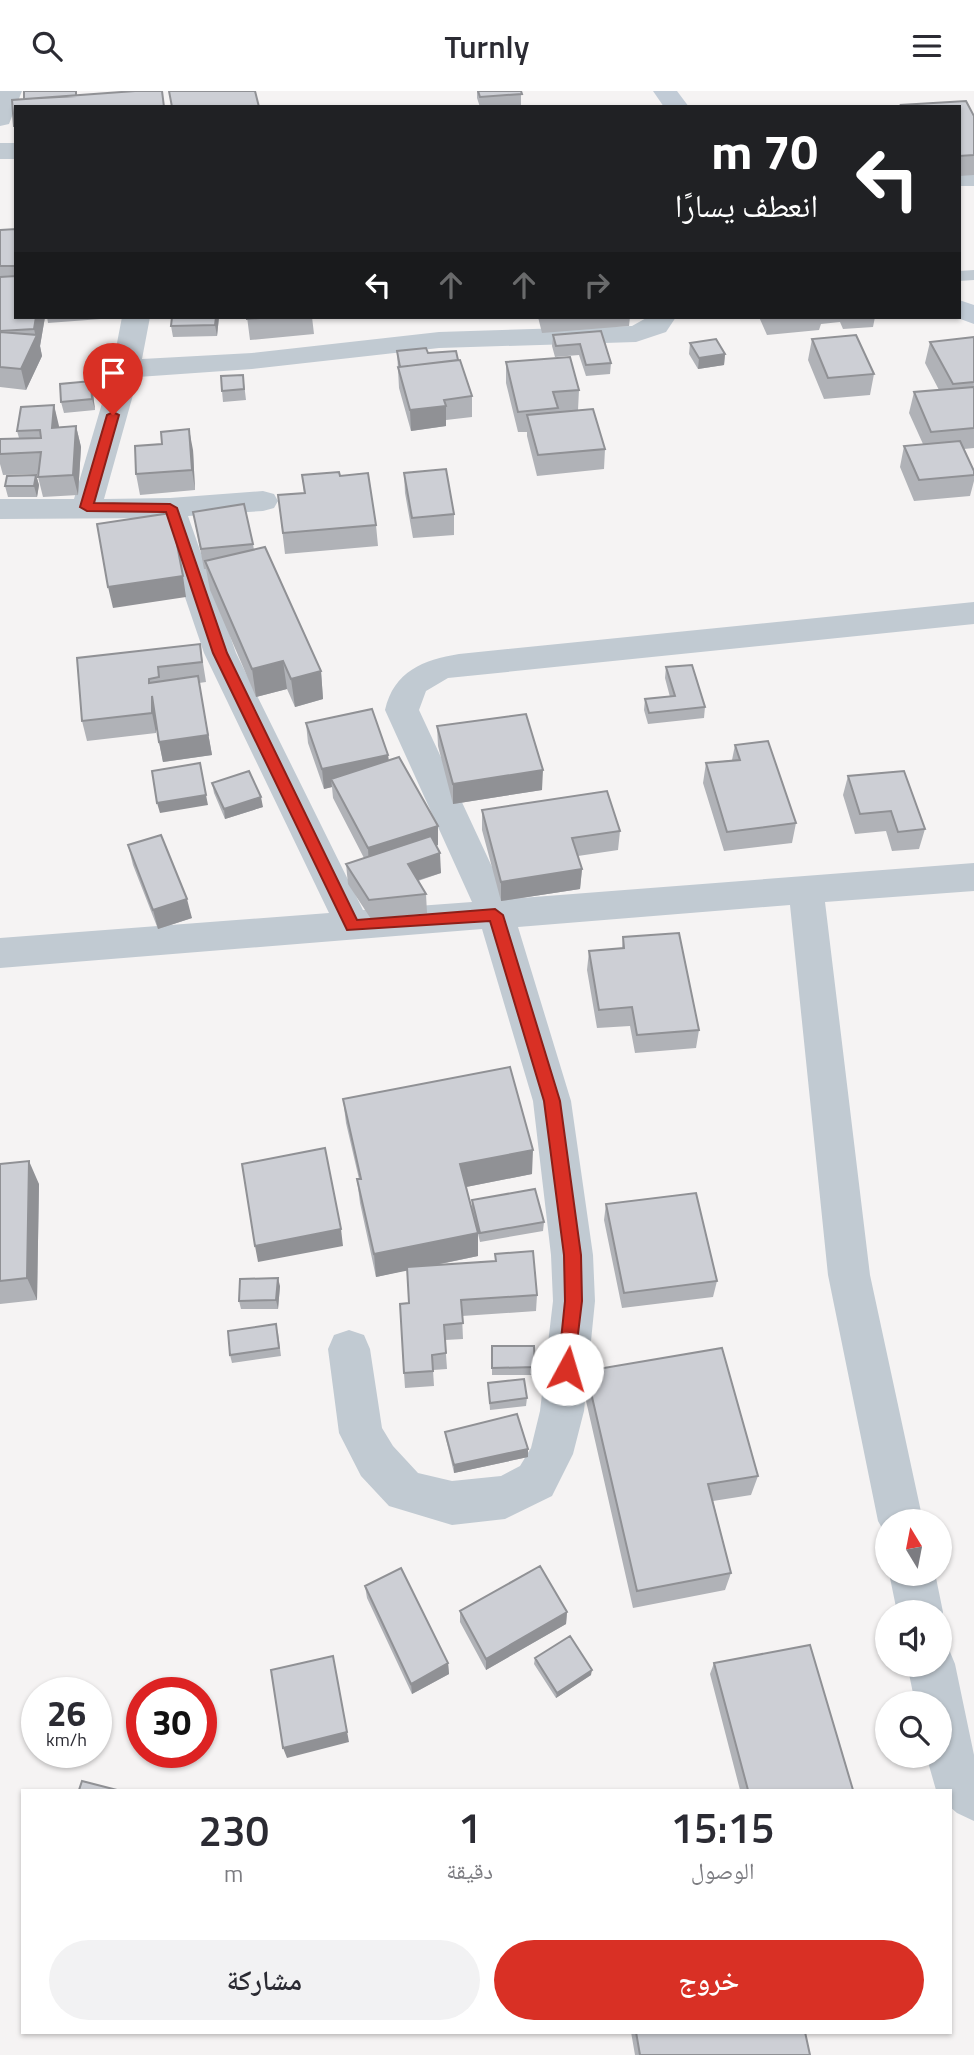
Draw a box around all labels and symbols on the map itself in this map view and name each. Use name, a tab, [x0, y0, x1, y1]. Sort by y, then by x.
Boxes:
pin	[83, 343, 143, 415]
position arrow	[530, 1332, 604, 1406]
north arrow	[875, 1509, 952, 1585]
speed limit sign: 30	[126, 1677, 217, 1768]

